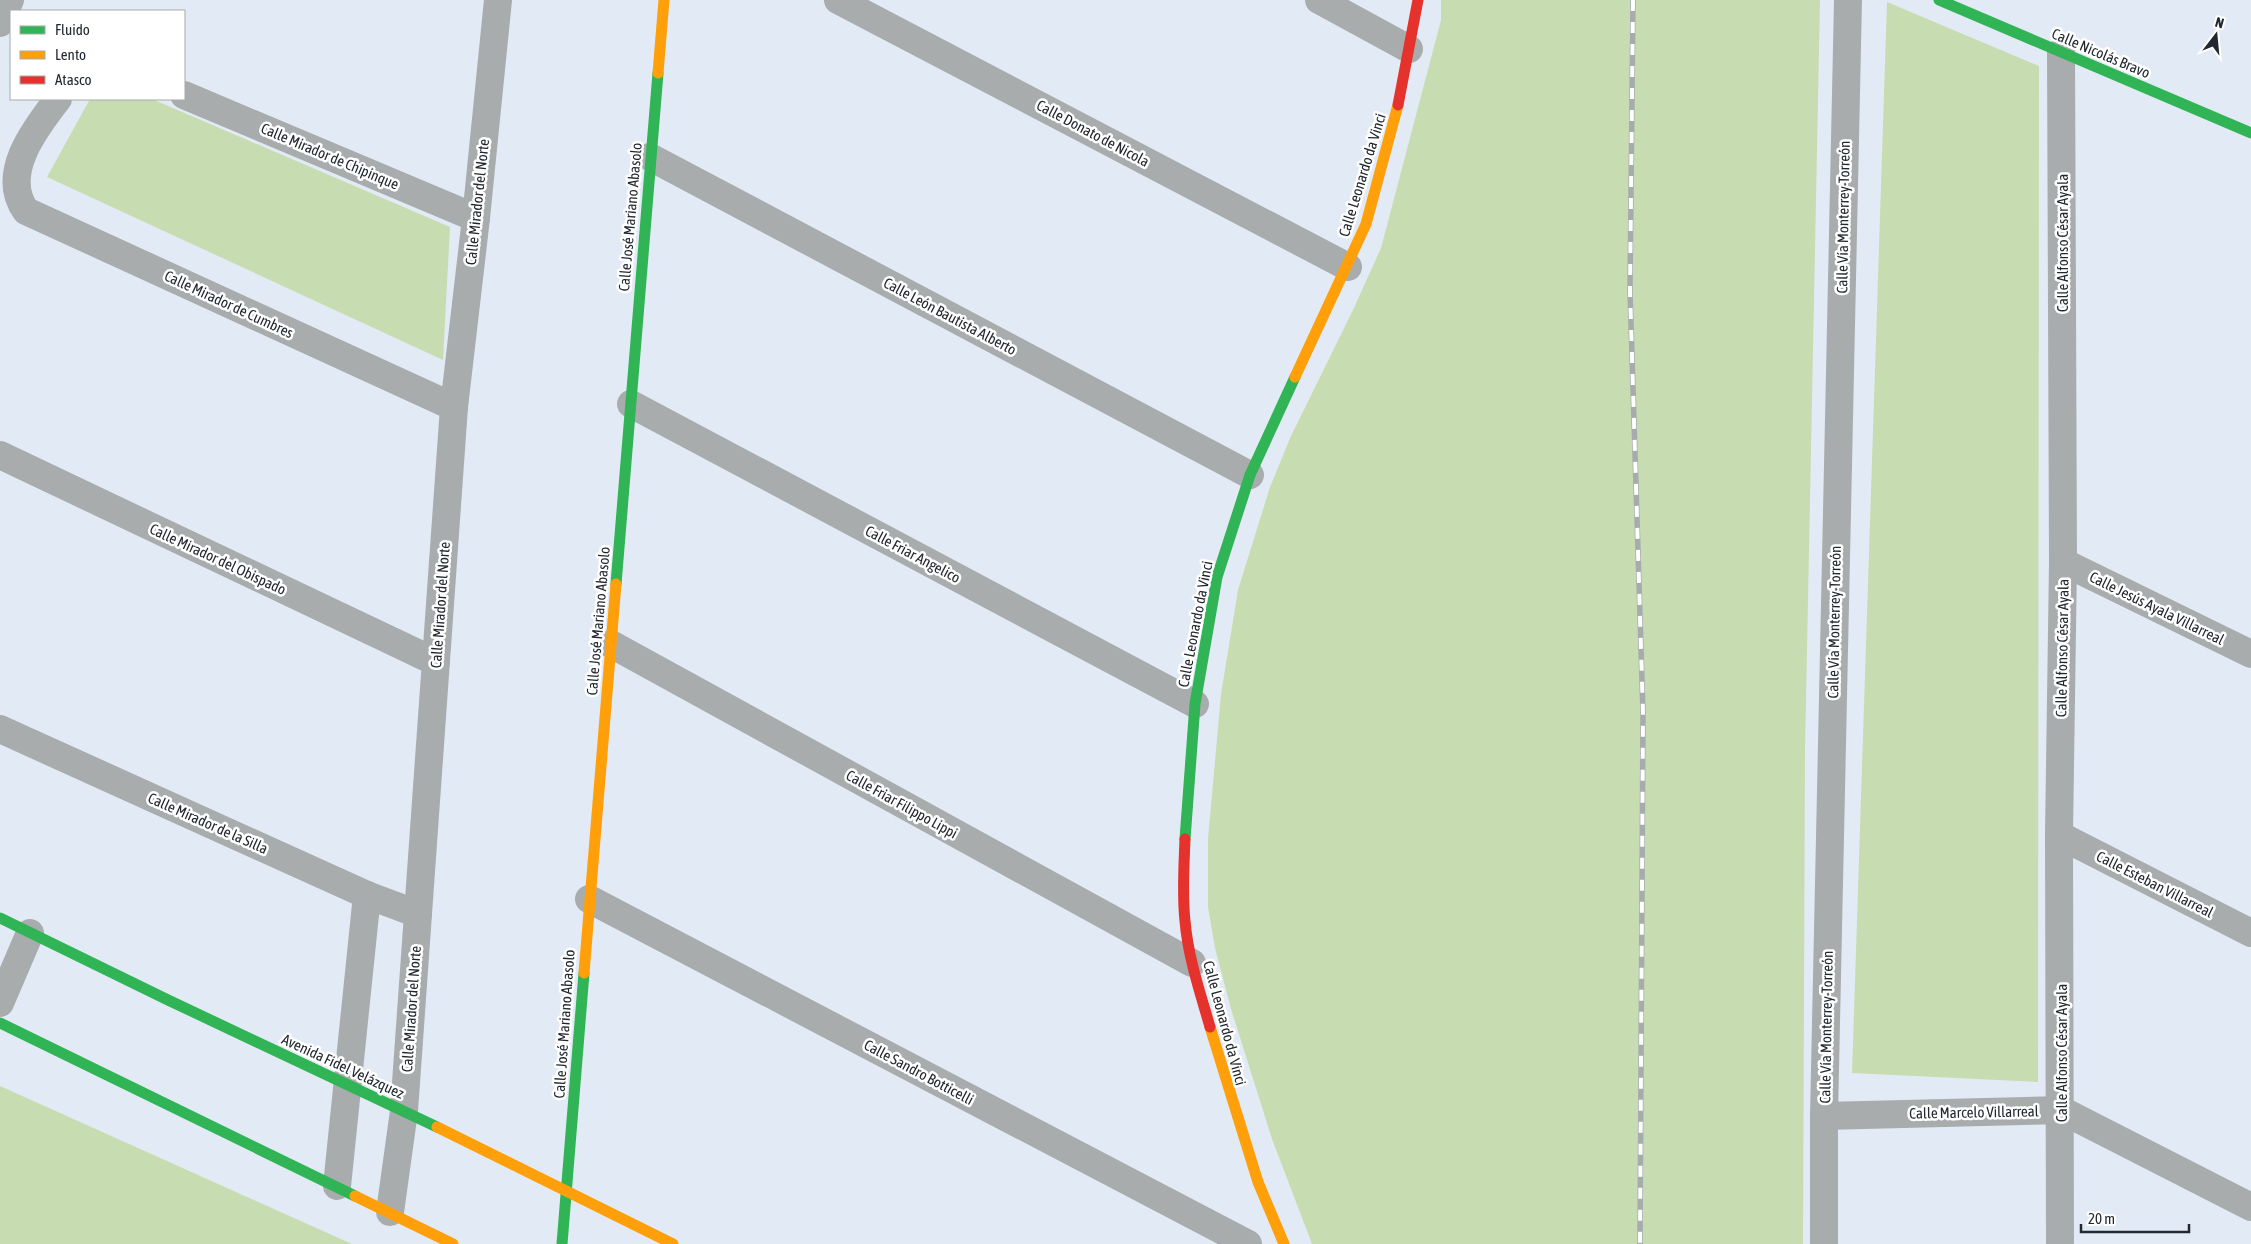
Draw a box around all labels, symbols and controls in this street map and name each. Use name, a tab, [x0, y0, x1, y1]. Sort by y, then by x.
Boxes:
legend	[10, 10, 185, 100]
north arrow	[2191, 10, 2241, 60]
text: N	[2213, 14, 2226, 31]
text: Fluido	[55, 21, 90, 38]
street label: Calle Nicolás Bravo	[2049, 25, 2153, 81]
text: Lento	[55, 46, 86, 63]
text: Atasco	[55, 71, 92, 88]
street label: Calle Donato de Nicola	[1034, 96, 1152, 170]
street label: Calle Leonardo da Vinci	[1335, 111, 1389, 239]
street label: Calle Mirador de Chipinque	[259, 119, 402, 193]
street label: Calle Mirador del Norte	[462, 138, 492, 266]
street label: Calle Vía Monterrey-Torreón	[1833, 140, 1853, 294]
street label: Calle José Mariano Abasolo	[615, 142, 645, 292]
street label: Calle Alfonso César Ayala	[2054, 174, 2071, 312]
street label: Calle Mirador de Cumbres	[162, 267, 296, 341]
street label: Calle León Bautista Alberto	[881, 274, 1019, 358]
street label: Calle Mirador del Obispado	[147, 520, 289, 598]
street label: Calle Friar Angelico	[863, 522, 963, 586]
street label: Calle Mirador del Norte	[427, 541, 453, 669]
street label: Calle Vía Monterrey-Torreón	[1824, 545, 1844, 699]
street label: Calle José Mariano Abasolo	[583, 546, 613, 696]
street label: Calle Leonardo da Vinci	[1174, 560, 1216, 688]
street label: Calle Jesús Ayala Villarreal	[2087, 568, 2227, 648]
street label: Calle Alfonso César Ayala	[2052, 579, 2072, 717]
street label: Calle Friar Filippo Lippi	[843, 766, 961, 842]
street label: Calle Mirador de la Silla	[145, 789, 271, 857]
street label: Calle Esteban Villarreal	[2094, 847, 2216, 921]
street label: Calle Mirador del Norte	[398, 945, 424, 1073]
street label: Calle José Mariano Abasolo	[550, 949, 578, 1099]
street label: Calle Vía Monterrey-Torreón	[1816, 950, 1836, 1104]
street label: Calle Leonardo da Vinci	[1200, 959, 1250, 1087]
street label: Calle Alfonso César Ayala	[2053, 984, 2070, 1122]
street label: Avenida Fidel Velázquez	[279, 1030, 407, 1102]
street label: Calle Sandro Botticelli	[861, 1036, 977, 1108]
street label: Calle Marcelo Villarreal	[1909, 1102, 2039, 1122]
scale bar	[2081, 1202, 2188, 1234]
text: 20 m	[2088, 1210, 2115, 1227]

